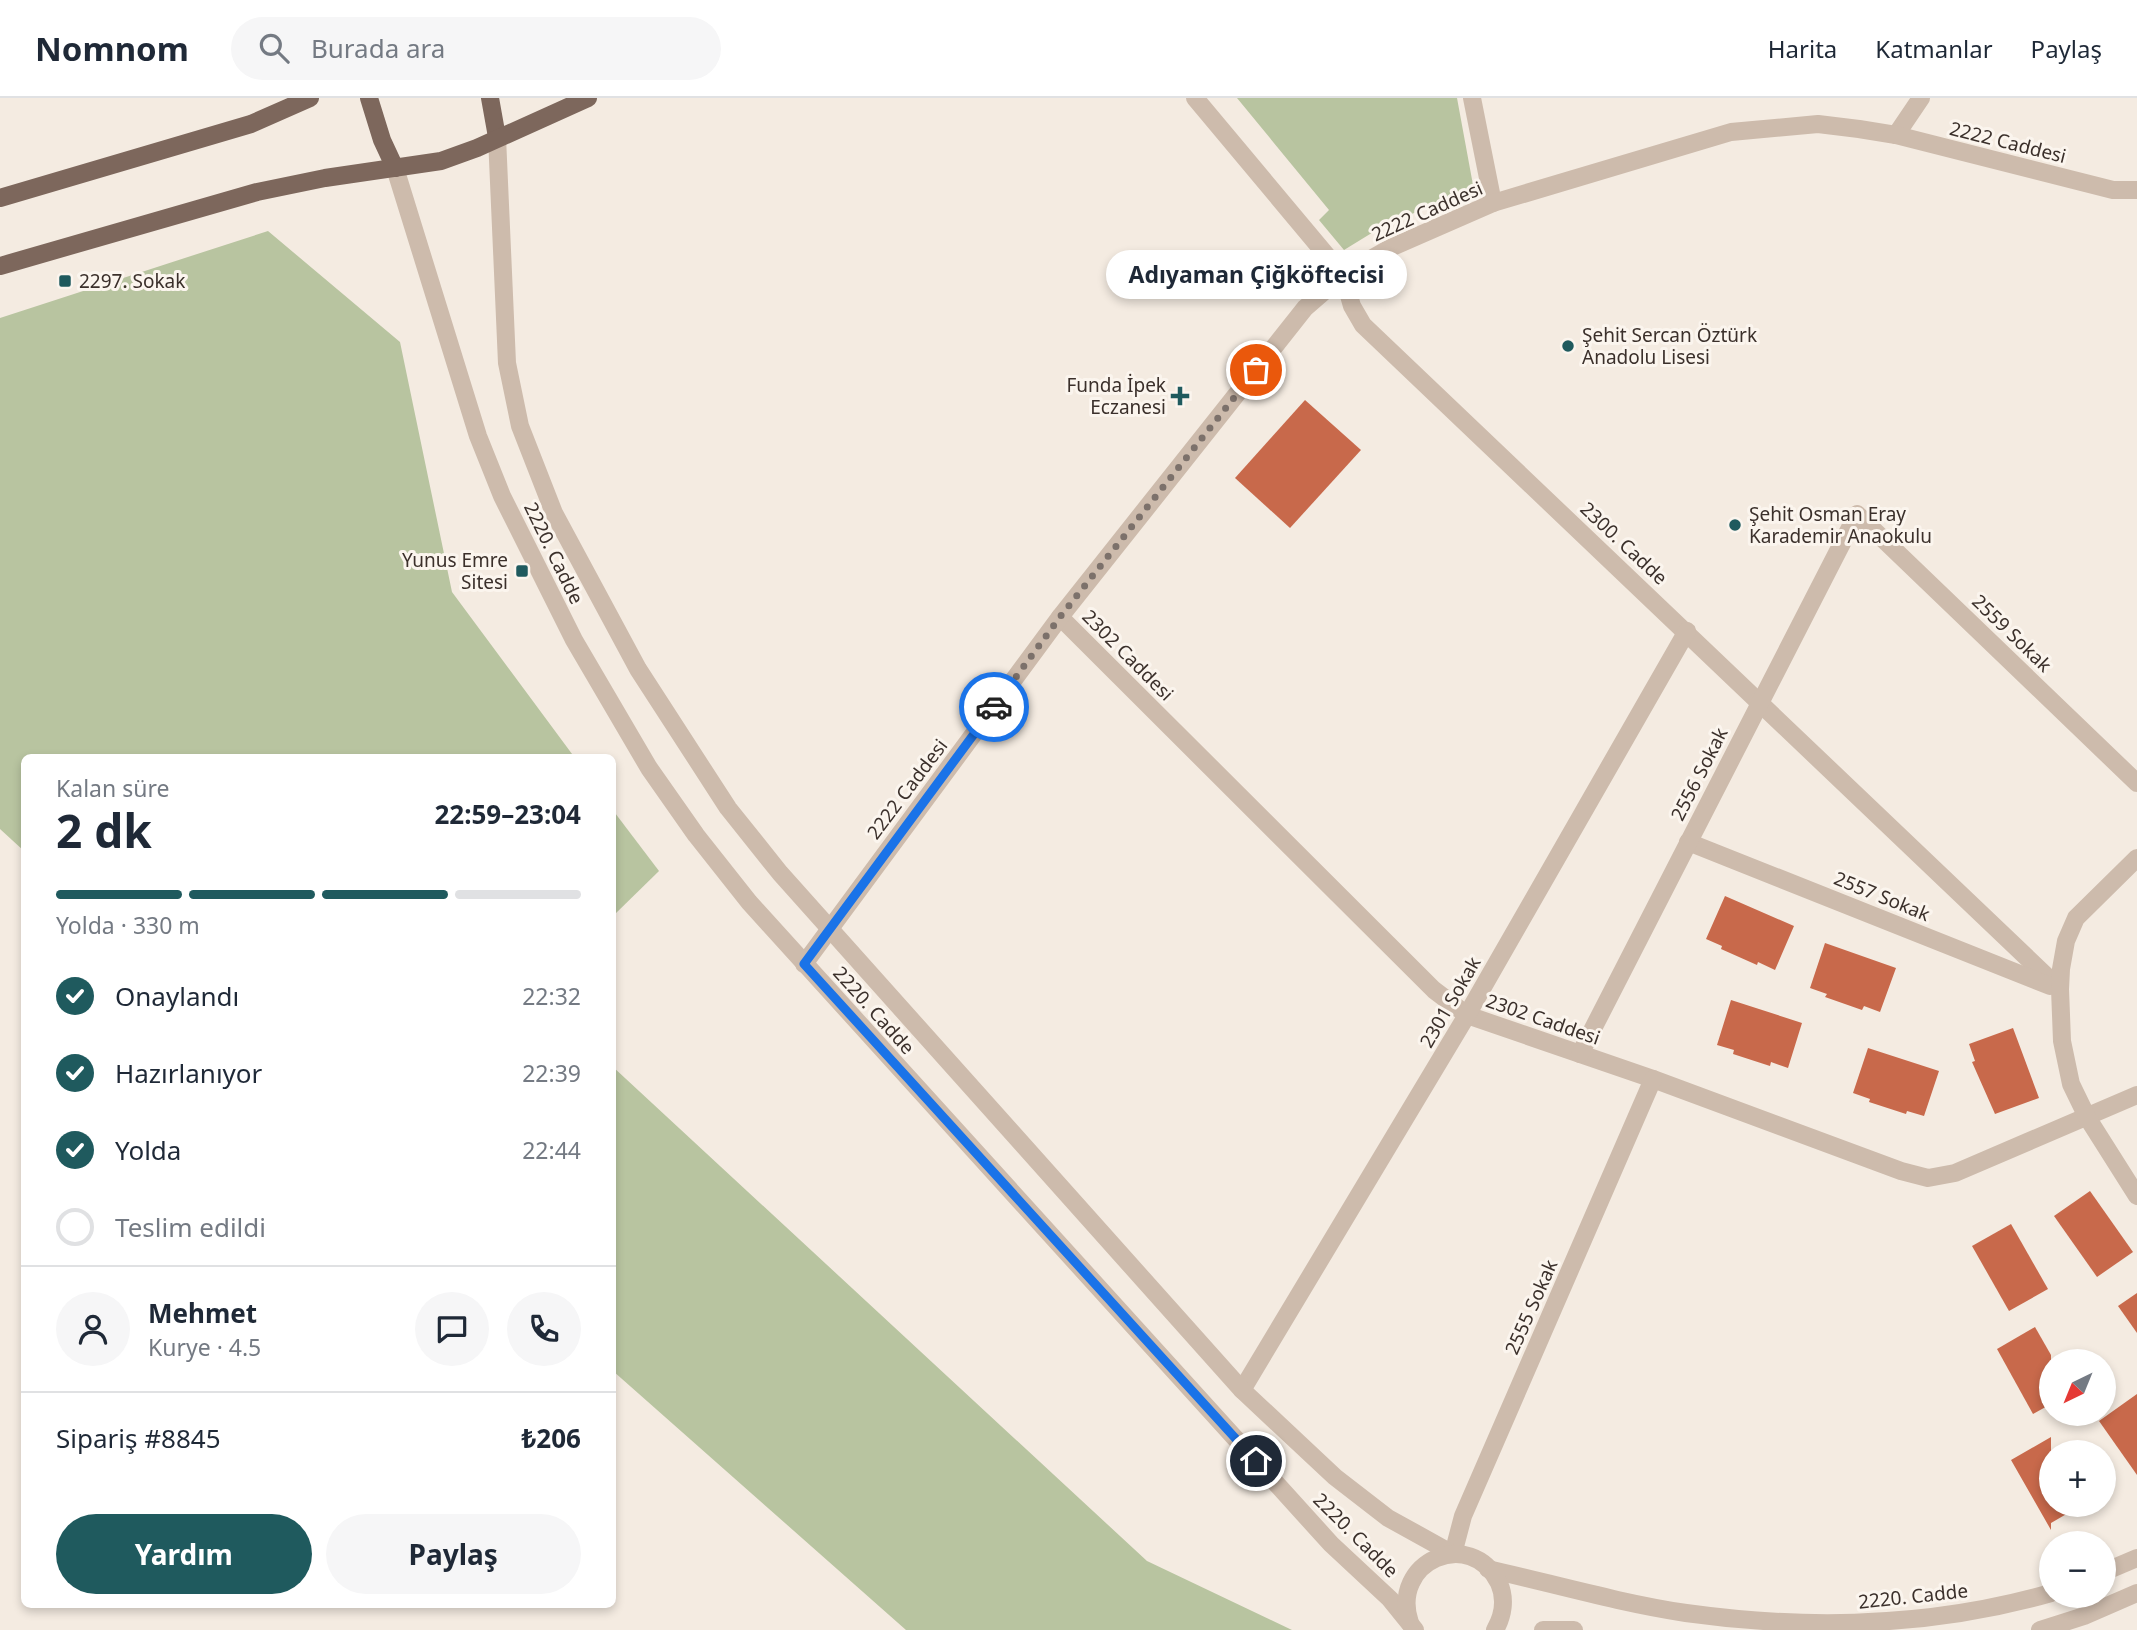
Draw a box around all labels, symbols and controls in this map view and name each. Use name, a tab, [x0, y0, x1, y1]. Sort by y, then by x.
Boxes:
search box	[231, 17, 721, 80]
text: Nomnom	[35, 26, 189, 71]
icon: search	[255, 29, 293, 67]
text: Burada ara	[311, 30, 445, 66]
text: Harita	[1768, 32, 1837, 65]
text: Katmanlar	[1875, 32, 1993, 65]
text: Paylaş	[2031, 32, 2102, 65]
street label: 2222 Caddesi	[1947, 115, 2069, 169]
street label: 2222 Caddesi	[1367, 175, 1487, 247]
callout: Adıyaman Çiğköftecisi	[1106, 251, 1406, 300]
text: Adıyaman Çiğköftecisi	[1129, 258, 1384, 290]
place label: 2297. Sokak	[79, 268, 185, 294]
marker: 2297. Sokak	[57, 273, 73, 289]
place label: Şehit Sercan Öztürk Anadolu Lisesi	[1582, 322, 1757, 370]
marker: Şehit Sercan Öztürk Anadolu Lisesi	[1560, 338, 1576, 354]
pin	[1226, 340, 1286, 400]
icon: bag	[1237, 351, 1275, 389]
place label: Funda İpek Eczanesi	[1066, 372, 1166, 420]
marker: Funda İpek Eczanesi	[1172, 388, 1188, 404]
street label: 2300. Cadde	[1575, 496, 1673, 590]
street label: 2220. Cadde	[518, 498, 590, 608]
place label: Şehit Osman Eray Karademir Anaokulu	[1749, 501, 1932, 549]
marker: Şehit Osman Eray Karademir Anaokulu	[1727, 517, 1743, 533]
place label: Yunus Emre Sitesi	[402, 547, 508, 595]
marker: Yunus Emre Sitesi	[514, 563, 530, 579]
street label: 2559 Sokak	[1967, 588, 2057, 678]
street label: 2302 Caddesi	[1077, 604, 1179, 706]
courier	[959, 672, 1029, 742]
icon: car	[975, 688, 1013, 726]
street label: 2556 Sokak	[1664, 723, 1734, 825]
street label: 2222 Caddesi	[861, 734, 953, 844]
text: Kalan süre	[56, 772, 169, 804]
text: 22:59–23:04	[434, 796, 581, 832]
text: 2 dk	[56, 799, 152, 861]
street label: 2557 Sokak	[1830, 865, 1934, 927]
text: Yolda · 330 m	[56, 909, 200, 941]
street label: 2301 Sokak	[1413, 952, 1487, 1052]
street label: 2220. Cadde	[827, 960, 921, 1060]
icon: check	[56, 977, 94, 1015]
text: Onaylandı	[115, 978, 239, 1014]
text: 22:32	[522, 980, 581, 1012]
street label: 2302 Caddesi	[1482, 987, 1604, 1051]
icon: check	[56, 1054, 94, 1092]
text: Hazırlanıyor	[115, 1055, 262, 1091]
text: 22:39	[522, 1057, 581, 1089]
icon: check	[56, 1131, 94, 1169]
text: Yolda	[115, 1132, 181, 1168]
text: 22:44	[522, 1134, 581, 1166]
text: Teslim edildi	[115, 1209, 266, 1245]
street label: 2555 Sokak	[1499, 1255, 1563, 1359]
button: person	[56, 1292, 130, 1366]
button: chat	[415, 1292, 489, 1366]
button: phone	[507, 1292, 581, 1366]
text: Mehmet	[148, 1295, 257, 1331]
text: Kurye · 4.5	[148, 1331, 261, 1363]
north arrow	[2039, 1349, 2116, 1426]
map controls	[2039, 1349, 2116, 1608]
text: Sipariş #8845	[56, 1420, 221, 1456]
text: ₺206	[522, 1420, 581, 1456]
pin	[1226, 1431, 1286, 1491]
button: +	[2039, 1440, 2116, 1517]
icon: home	[1237, 1442, 1275, 1480]
street label: 2220. Cadde	[1308, 1487, 1404, 1583]
button: Yardım	[56, 1514, 312, 1594]
button: Paylaş	[326, 1514, 581, 1594]
button: −	[2039, 1531, 2116, 1608]
street label: 2220. Cadde	[1857, 1577, 1969, 1615]

